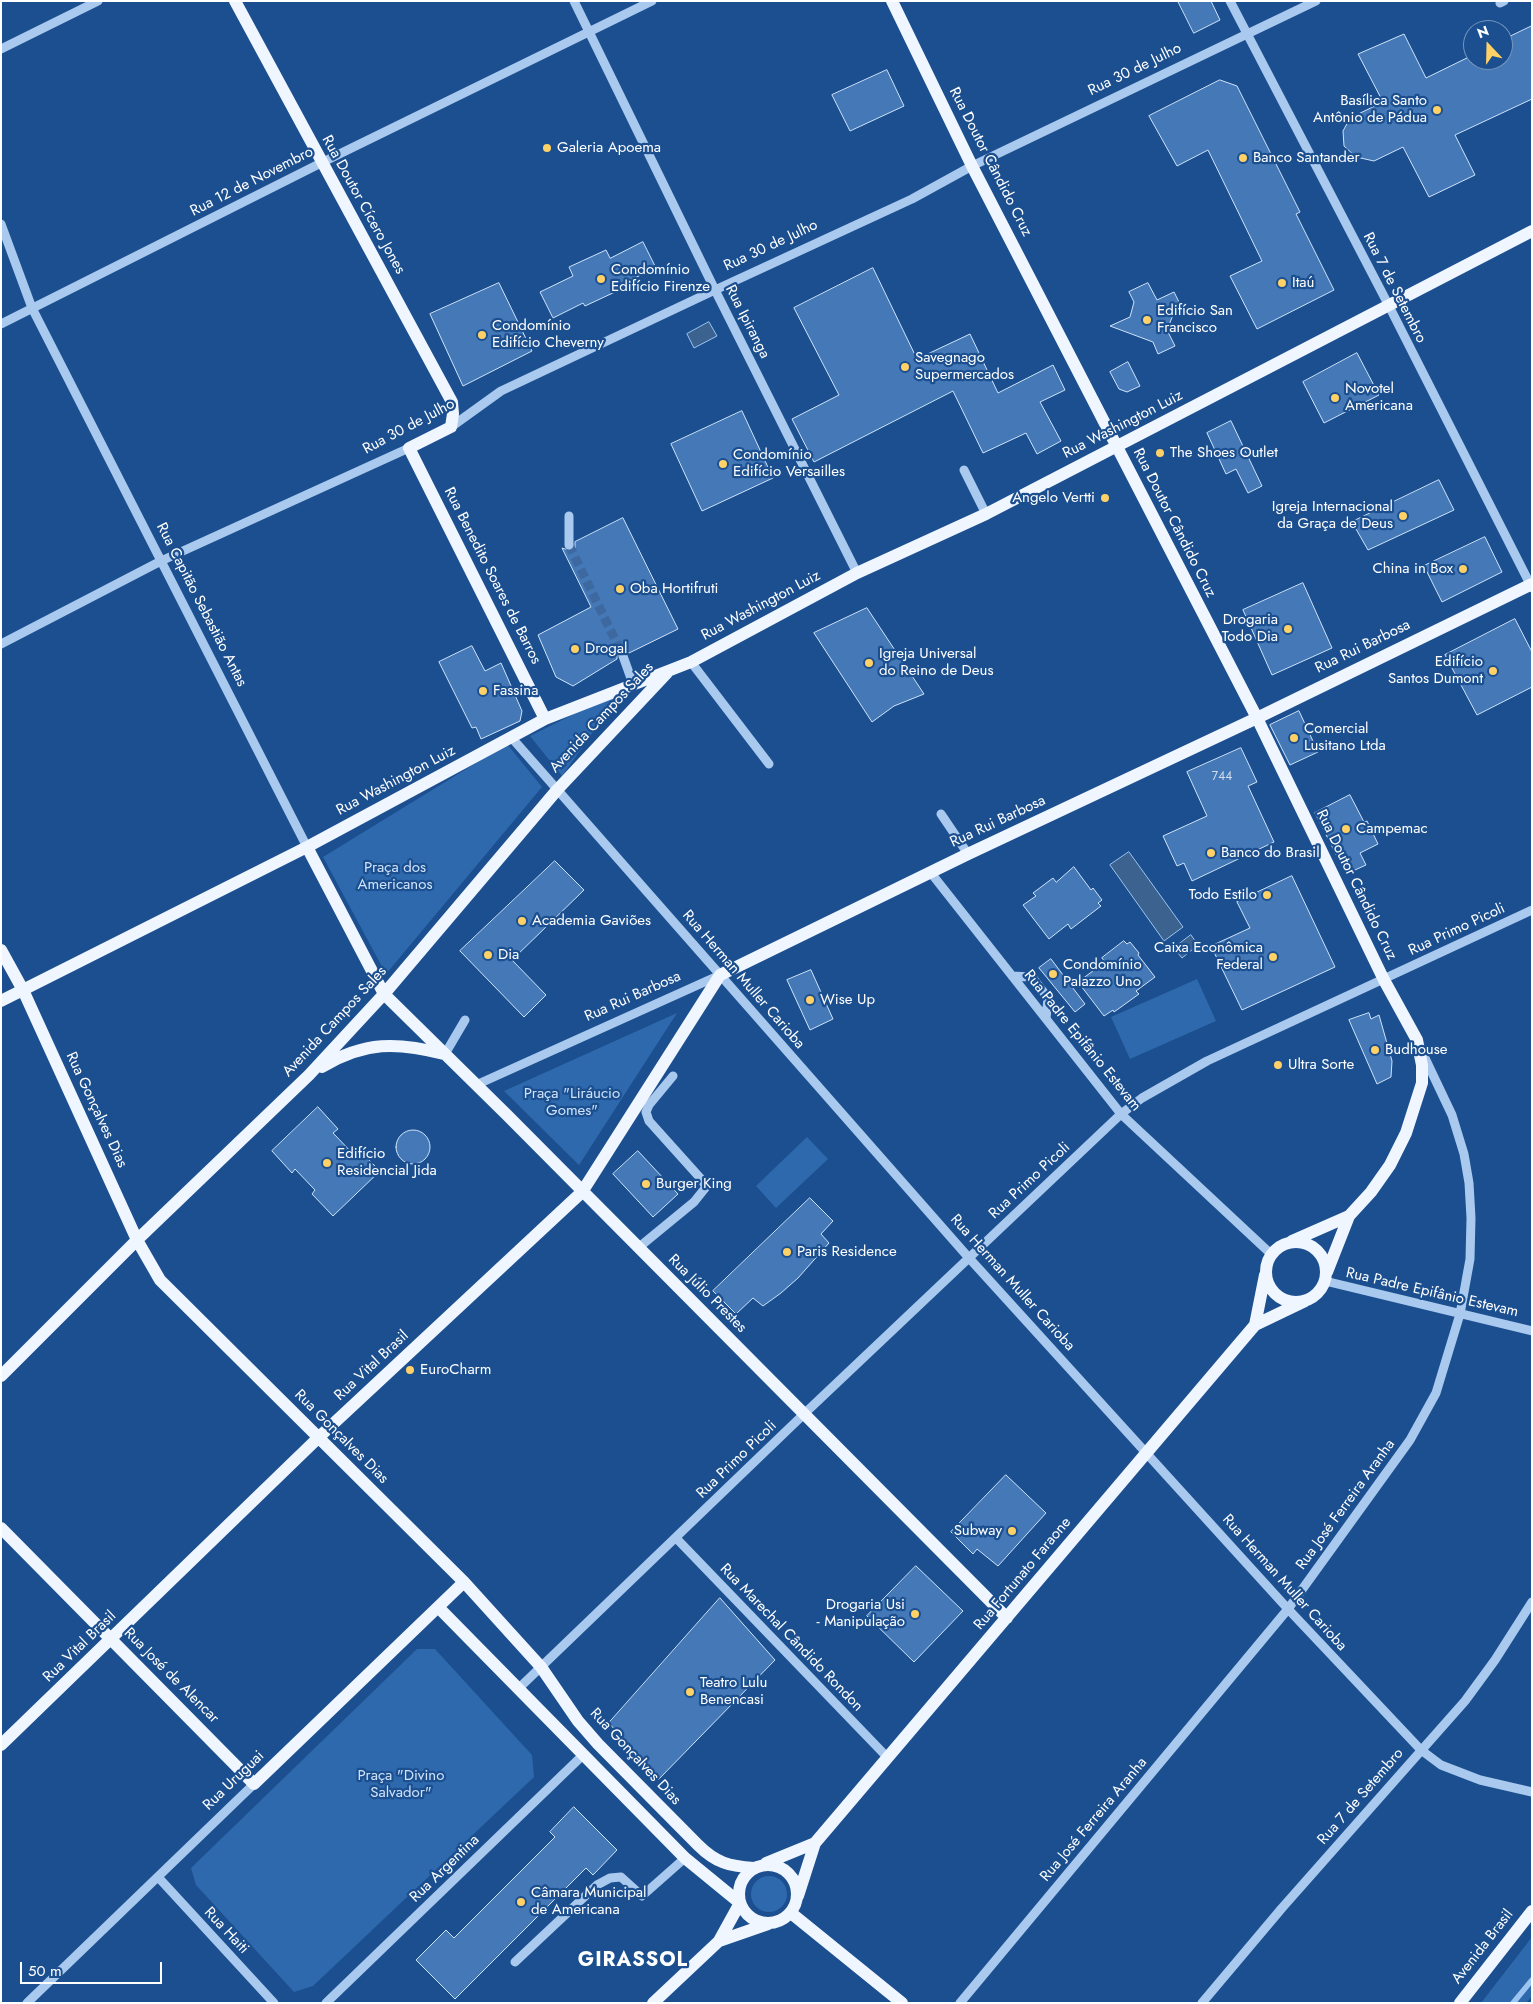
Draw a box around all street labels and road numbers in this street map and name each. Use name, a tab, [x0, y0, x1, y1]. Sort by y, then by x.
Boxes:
street label: Rua 30 de Julho	[1085, 40, 1185, 100]
street label: Rua Doutor Cândido Cruz	[945, 84, 1035, 240]
street label: Rua Doutor Cícero Jones	[317, 133, 409, 277]
street label: Rua 12 de Novembro	[188, 143, 316, 221]
street label: Rua 30 de Julho	[721, 216, 821, 276]
street label: Rua 7 de Setembro	[1358, 230, 1430, 346]
street label: Rua Ipiranga	[721, 282, 773, 362]
street label: Rua Washington Luiz	[1060, 387, 1186, 463]
street label: Rua 30 de Julho	[360, 395, 458, 459]
street label: Rua Doutor Cândido Cruz	[1129, 445, 1219, 601]
street label: Rua Benedito Soares de Barros	[440, 485, 544, 667]
street label: Rua Capitão Sebastião Antas	[152, 520, 250, 690]
street label: Rua Washington Luiz	[698, 567, 824, 645]
street label: Rua Rui Barbosa	[1313, 616, 1413, 678]
street label: Avenida Campos Sales	[546, 659, 658, 777]
street label: Rua Washington Luiz	[333, 742, 459, 820]
street label: Rua Rui Barbosa	[947, 792, 1049, 852]
street label: Rua Doutor Cândido Cruz	[1312, 807, 1400, 963]
street label: Rua Primo Picoli	[1406, 900, 1508, 960]
street label: Rua Herman Muller Carioba	[678, 907, 808, 1053]
street label: Avenida Campos Sales	[279, 963, 391, 1081]
street label: Rua Padre Epifânio Estevam	[1020, 967, 1144, 1115]
street label: Rua Rui Barbosa	[582, 968, 684, 1026]
street label: Rua Gonçalves Dias	[61, 1049, 131, 1171]
street label: Rua Primo Picoli	[986, 1139, 1074, 1223]
street label: Rua Herman Muller Carioba	[946, 1211, 1078, 1355]
street label: Rua Júlio Prestes	[664, 1251, 750, 1337]
street label: Rua Padre Epifânio Estevam	[1344, 1264, 1520, 1322]
street label: Rua Vital Brasil	[331, 1327, 413, 1405]
street label: Rua Gonçalves Dias	[290, 1386, 392, 1488]
street label: Rua Primo Picoli	[693, 1417, 781, 1503]
street label: Rua José Ferreira Aranha	[1293, 1436, 1399, 1574]
street label: Rua Herman Muller Carioba	[1218, 1511, 1350, 1655]
street label: Rua Fortunato Faraone	[971, 1514, 1075, 1634]
street label: Rua Marechal Cândido Rondon	[716, 1560, 866, 1716]
street label: Rua Vital Brasil	[40, 1608, 120, 1686]
street label: Rua José de Alencar	[120, 1625, 222, 1727]
street label: Rua Gonçalves Dias	[586, 1705, 684, 1809]
street label: Rua 7 de Setembro	[1314, 1745, 1408, 1849]
street label: Rua Uruguai	[200, 1747, 268, 1815]
street label: Rua José Ferreira Aranha	[1037, 1754, 1151, 1886]
street label: Rua Argentina	[407, 1831, 483, 1907]
street label: Rua Haiti	[200, 1904, 252, 1958]
street label: Avenida Brasil	[1448, 1906, 1518, 1988]

